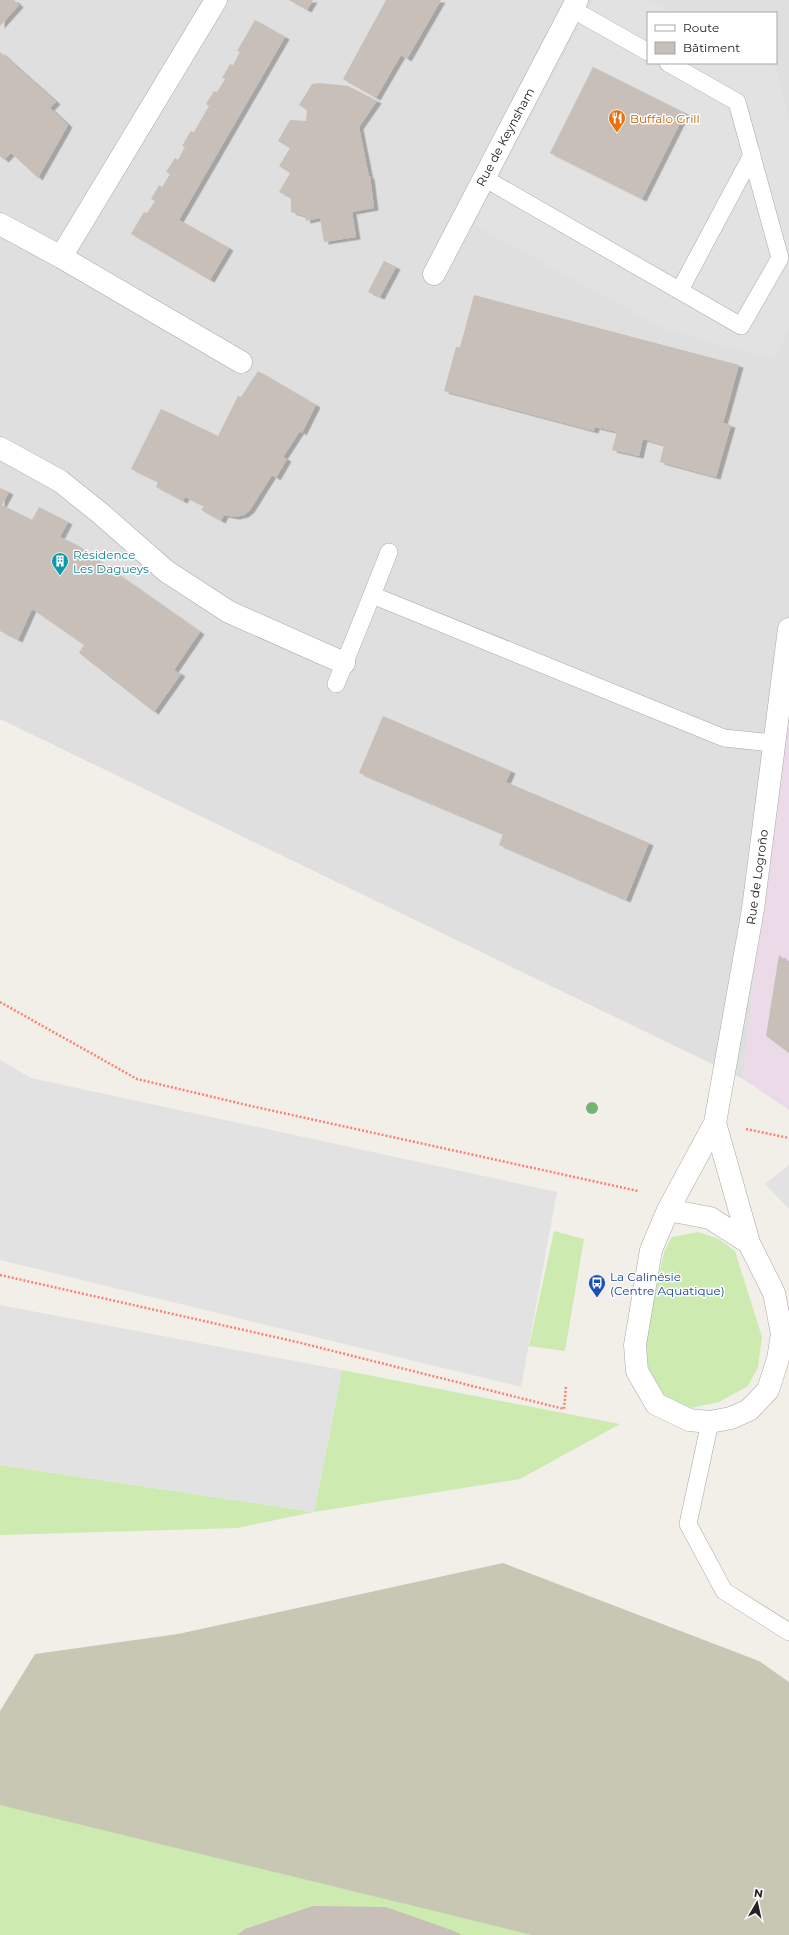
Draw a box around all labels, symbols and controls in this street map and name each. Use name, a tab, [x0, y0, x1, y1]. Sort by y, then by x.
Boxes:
legend	[647, 12, 777, 64]
text: Route	[683, 20, 719, 35]
text: Bâtiment	[683, 40, 740, 55]
street label: Rue de Keynsham	[473, 85, 537, 189]
restaurant icon: Buffalo Grill	[607, 108, 627, 133]
place label: Buffalo Grill	[630, 111, 700, 126]
place label: Résidence Les Dagueys	[73, 547, 149, 576]
building icon: Résidence Les Dagueys	[50, 551, 70, 576]
street label: Rue de Logroño	[743, 828, 771, 926]
place label: La Calinésie (Centre Aquatique)	[610, 1269, 725, 1298]
bus stop icon: La Calinésie (Centre Aquatique)	[587, 1273, 607, 1298]
north arrow	[737, 1883, 777, 1923]
text: N	[753, 1886, 764, 1901]

